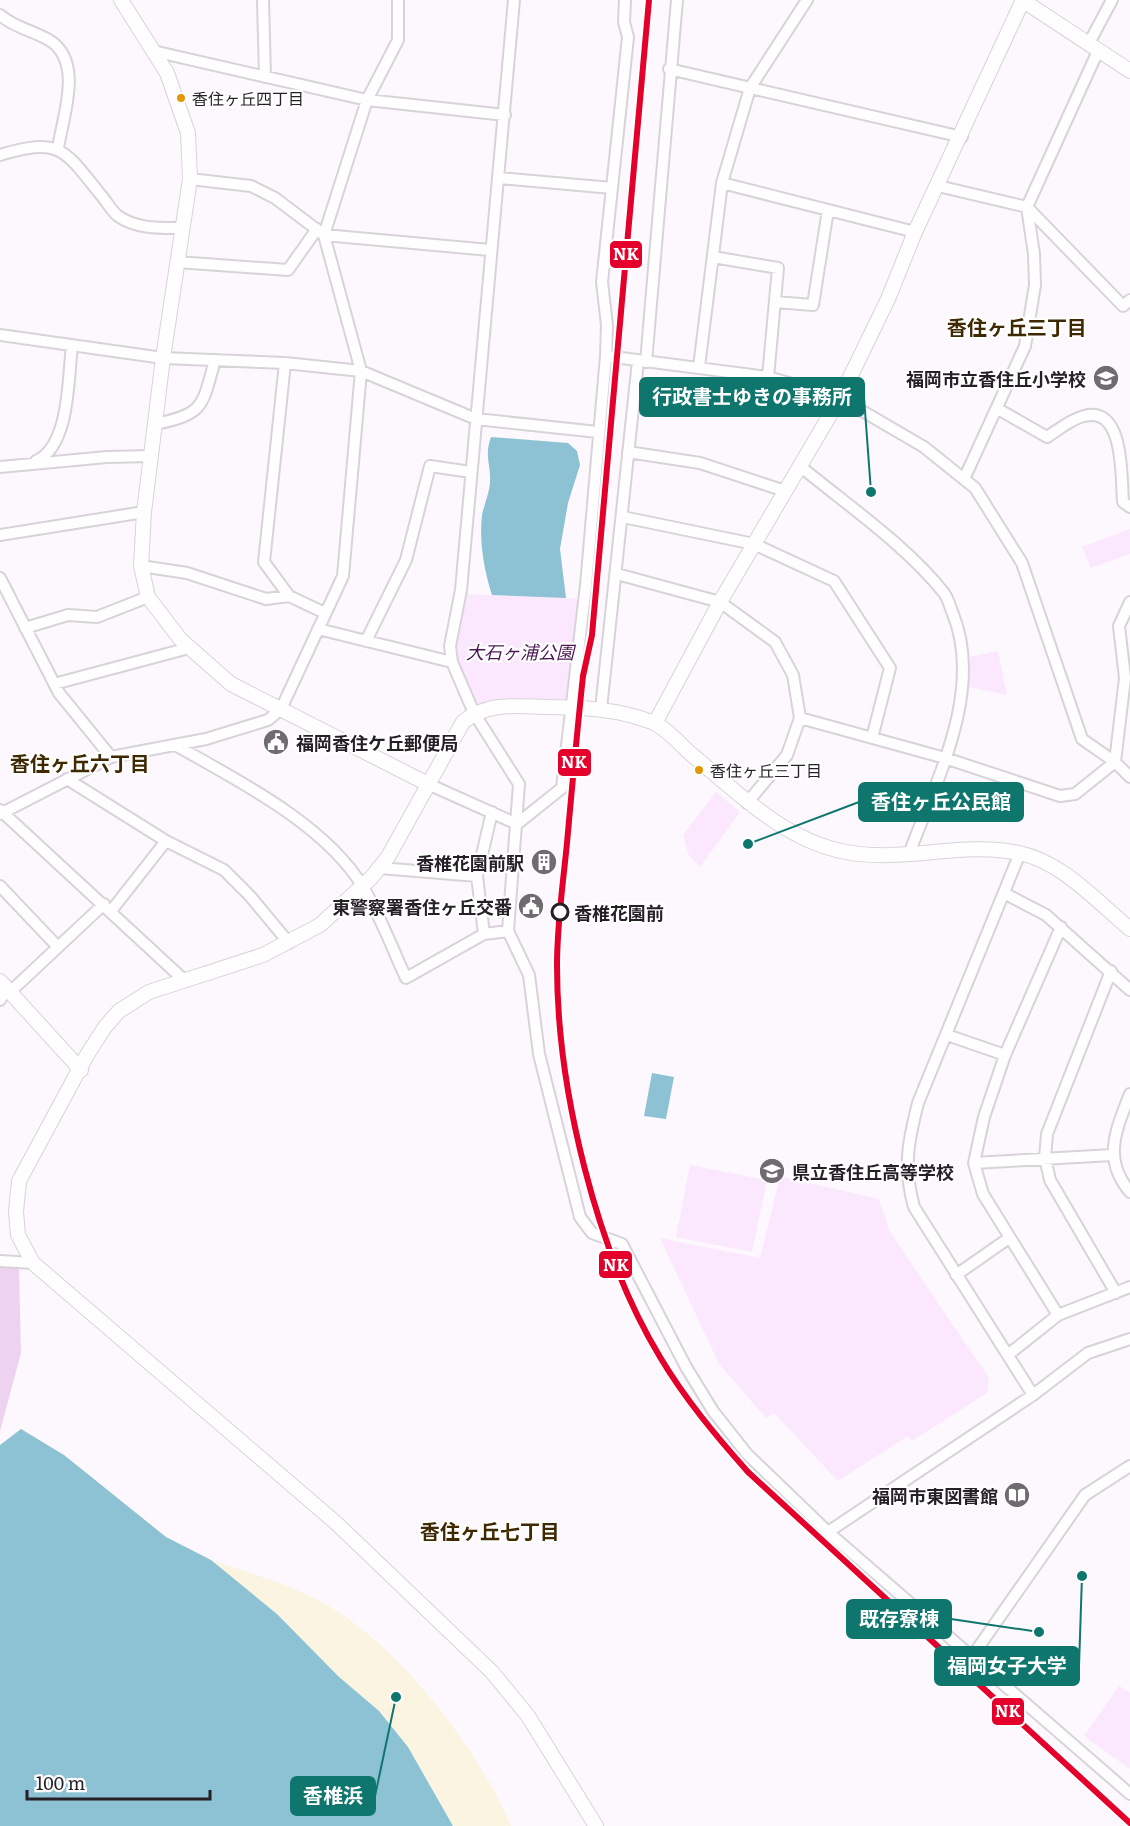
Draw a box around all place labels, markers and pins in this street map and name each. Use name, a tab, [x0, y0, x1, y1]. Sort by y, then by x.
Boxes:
place label: 香住ヶ丘四丁目	[192, 86, 304, 110]
marker: 香住ヶ丘四丁目	[175, 92, 187, 104]
school or university icon: 福岡市立香住丘小学校	[1091, 363, 1121, 393]
place label: 福岡市立香住丘小学校	[906, 365, 1086, 392]
callout: 行政書士ゆきの事務所	[640, 378, 864, 416]
public building icon: 福岡香住ケ丘郵便局	[261, 727, 291, 757]
place label: 福岡香住ケ丘郵便局	[296, 729, 458, 756]
place label: 香住ヶ丘三丁目	[710, 758, 822, 782]
marker: 香住ヶ丘三丁目	[693, 764, 705, 776]
callout: 香住ヶ丘公民館	[859, 783, 1023, 821]
building icon: 香椎花園前駅	[529, 847, 559, 877]
place label: 香椎花園前駅	[416, 849, 524, 876]
public building icon: 東警察署香住ヶ丘交番	[516, 891, 546, 921]
place label: 東警察署香住ヶ丘交番	[332, 893, 512, 920]
place label: 香椎花園前	[574, 899, 664, 926]
marker: 香椎花園前	[551, 903, 569, 921]
school or university icon: 県立香住丘高等学校	[757, 1156, 787, 1186]
place label: 県立香住丘高等学校	[792, 1158, 954, 1185]
library icon: 福岡市東図書館	[1002, 1480, 1032, 1510]
place label: 福岡市東図書館	[872, 1482, 998, 1509]
callout: 既存寮棟	[847, 1600, 951, 1638]
callout: 福岡女子大学	[935, 1647, 1079, 1685]
callout: 香椎浜	[291, 1777, 375, 1815]

